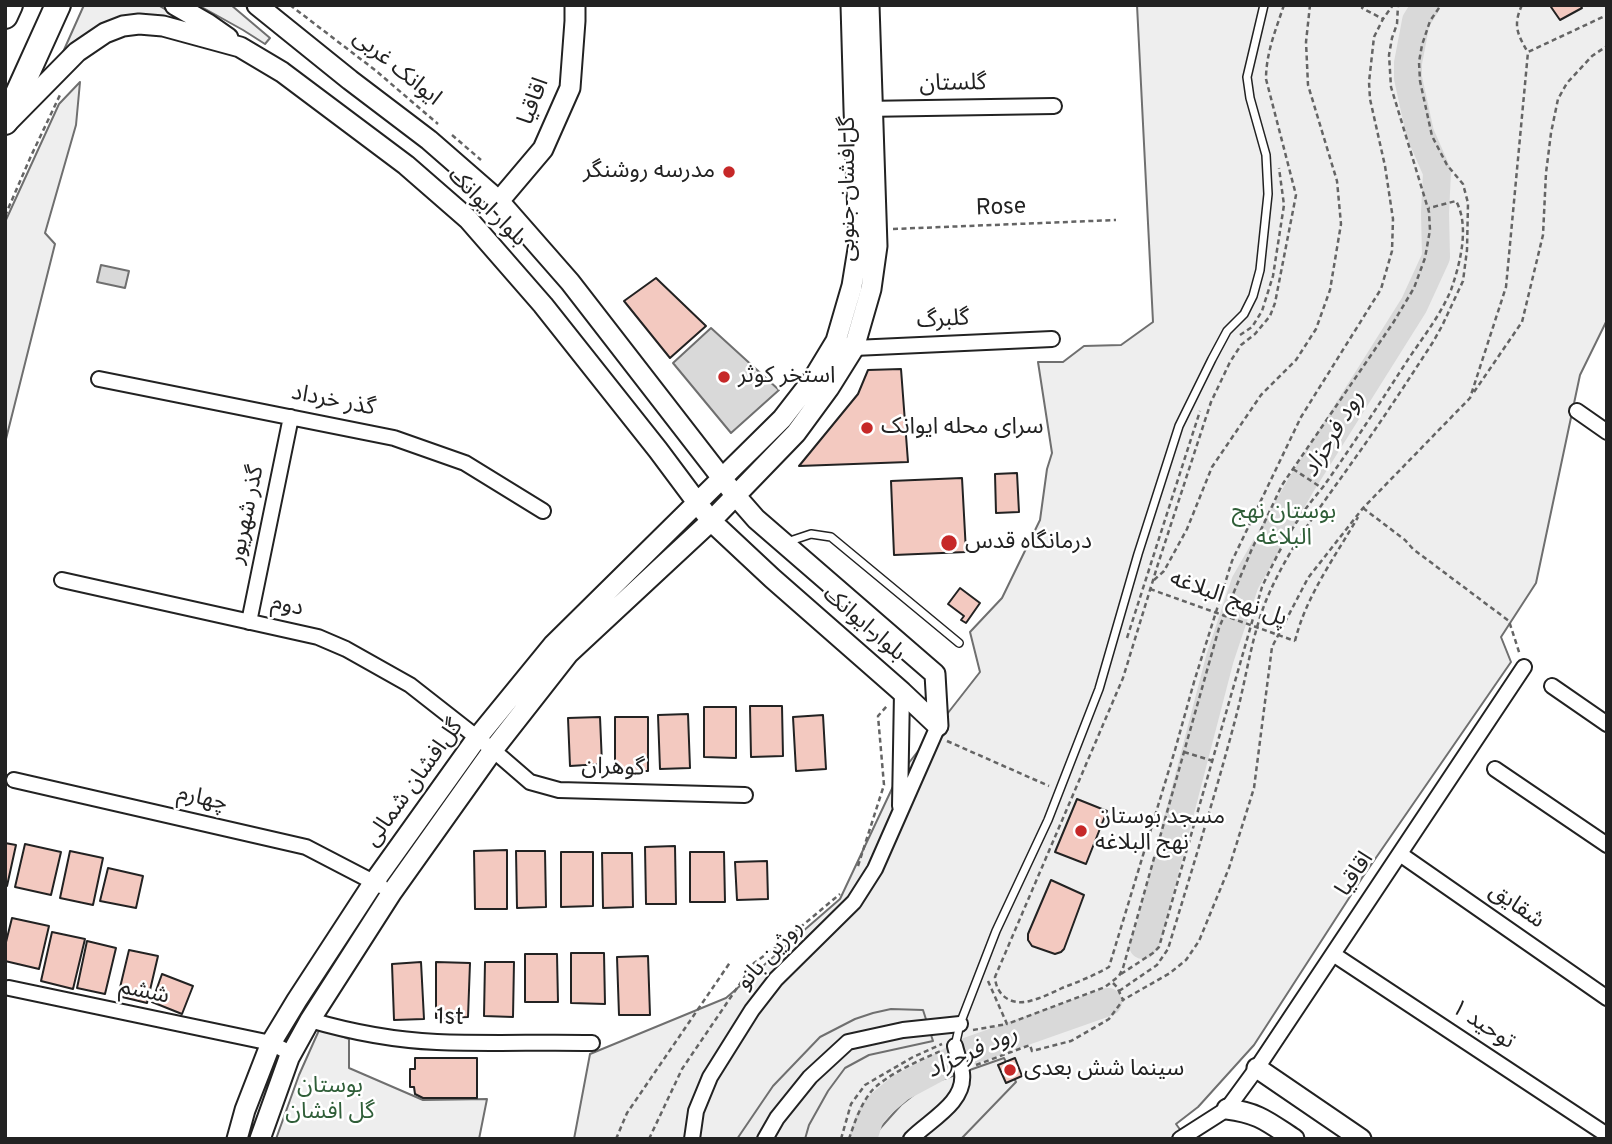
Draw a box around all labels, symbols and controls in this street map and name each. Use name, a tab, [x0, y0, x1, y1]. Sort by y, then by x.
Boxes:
street label: ایوانک غربی	[346, 25, 446, 113]
street label: گلستان	[919, 71, 987, 99]
street label: اقاقیا	[514, 75, 556, 129]
street label: گل‌افشان جنوبی	[835, 117, 863, 261]
place label: مدرسه روشنگر	[583, 158, 715, 186]
street label: بلوار ایوانک	[441, 163, 531, 253]
marker: مدرسه روشنگر	[721, 164, 737, 180]
street label: Rose	[975, 194, 1027, 224]
street label: گلبرگ	[916, 306, 970, 336]
place label: استخر کوثر	[738, 363, 836, 391]
marker: استخر کوثر	[716, 369, 732, 385]
street label: گذر خرداد	[289, 380, 377, 424]
water label: رود فرحزاد	[1298, 386, 1372, 484]
place label: سرای محله ایوانک	[881, 414, 1043, 442]
marker: سرای محله ایوانک	[859, 420, 875, 436]
street label: گذر شهریور	[224, 463, 272, 567]
park label: بوستان نهج البلاغه	[1232, 499, 1336, 553]
place label: درمانگاه قدس	[965, 529, 1092, 557]
marker: درمانگاه قدس	[939, 533, 959, 553]
street label: پل نهج البلاغه	[1165, 566, 1291, 634]
street label: بلوار ایوانک	[816, 582, 910, 668]
street label: دوم	[268, 590, 306, 624]
street label: گل‌افشان شمالی	[360, 715, 470, 853]
street label: گوهران	[581, 754, 645, 784]
street label: چهارم	[174, 781, 230, 819]
place label: مسجد بوستان نهج البلاغه	[1095, 804, 1225, 858]
marker: مسجد بوستان نهج البلاغه	[1073, 823, 1089, 839]
street label: اقاقیا	[1331, 847, 1381, 903]
street label: شقایق	[1483, 878, 1549, 936]
street label: روژین بانو	[732, 915, 810, 997]
street label: ششم	[116, 974, 172, 1012]
street label: توحید ۱	[1445, 995, 1519, 1057]
street label: 1st	[436, 1005, 464, 1033]
water label: رود فرحزاد	[923, 1021, 1023, 1087]
place label: سینما شش بعدی	[1024, 1056, 1184, 1084]
marker: سینما شش بعدی	[1002, 1062, 1018, 1078]
park label: بوستان گل افشان	[285, 1073, 375, 1127]

